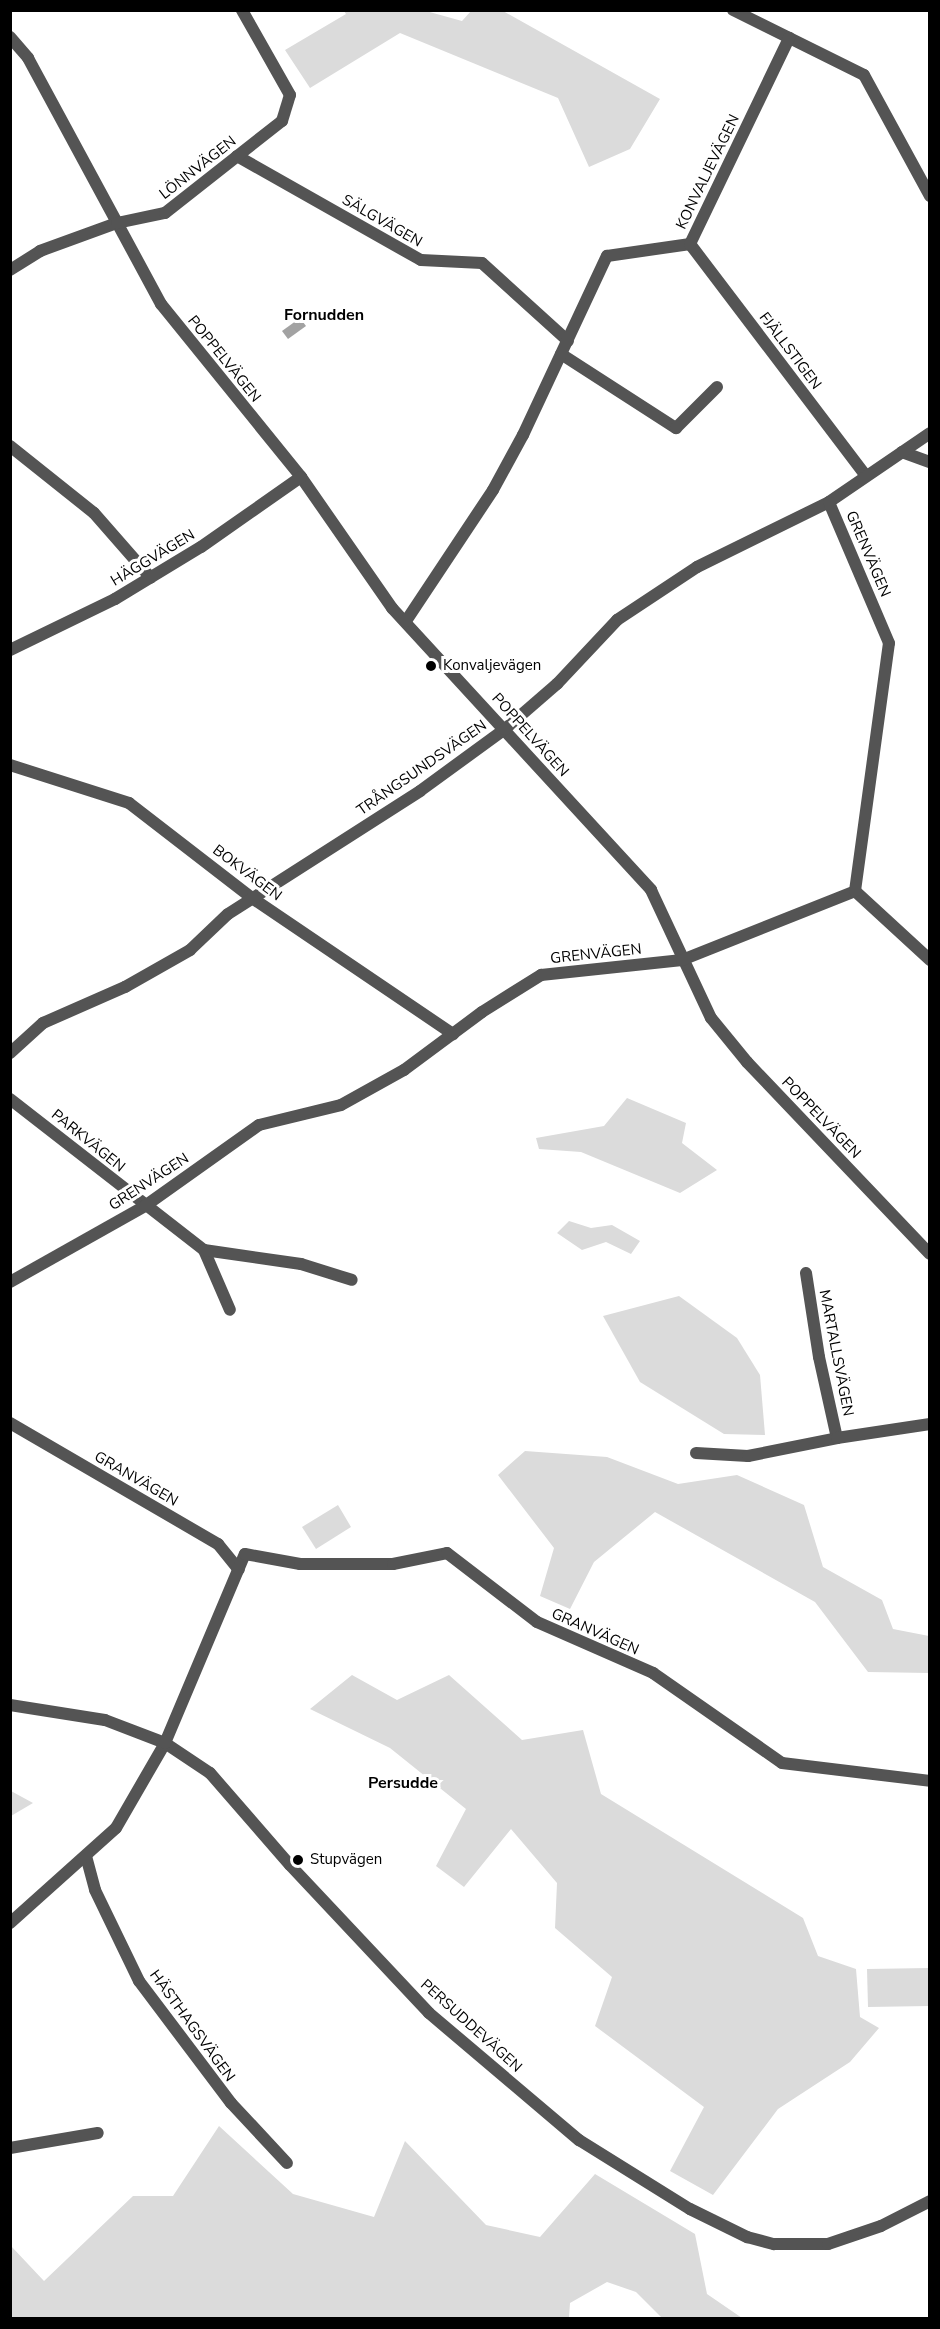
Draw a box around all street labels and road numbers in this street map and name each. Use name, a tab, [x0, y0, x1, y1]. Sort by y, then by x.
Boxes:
street label: KONVALJEVÄGEN	[672, 112, 744, 232]
street label: LÖNNVÄGEN	[156, 132, 240, 204]
street label: SÄLGVÄGEN	[339, 191, 425, 251]
street label: FJÄLLSTIGEN	[755, 309, 825, 393]
street label: POPPELVÄGEN	[184, 312, 264, 406]
street label: GRENVÄGEN	[842, 508, 894, 600]
street label: HÄGGVÄGEN	[108, 526, 198, 590]
street label: POPPELVÄGEN	[488, 689, 572, 781]
street label: TRÅNGSUNDSVÄGEN	[354, 716, 490, 820]
street label: BOKVÄGEN	[209, 841, 285, 905]
street label: GRENVÄGEN	[549, 940, 643, 968]
street label: POPPELVÄGEN	[778, 1074, 864, 1162]
street label: PARKVÄGEN	[48, 1106, 128, 1176]
street label: GRENVÄGEN	[106, 1149, 192, 1215]
street label: MARTALLSVÄGEN	[815, 1288, 857, 1418]
street label: GRANVÄGEN	[91, 1448, 181, 1510]
street label: GRANVÄGEN	[548, 1605, 642, 1659]
street label: HÄSTHAGSVÄGEN	[146, 1967, 238, 2085]
street label: PERSUDDEVÄGEN	[417, 1976, 525, 2076]

